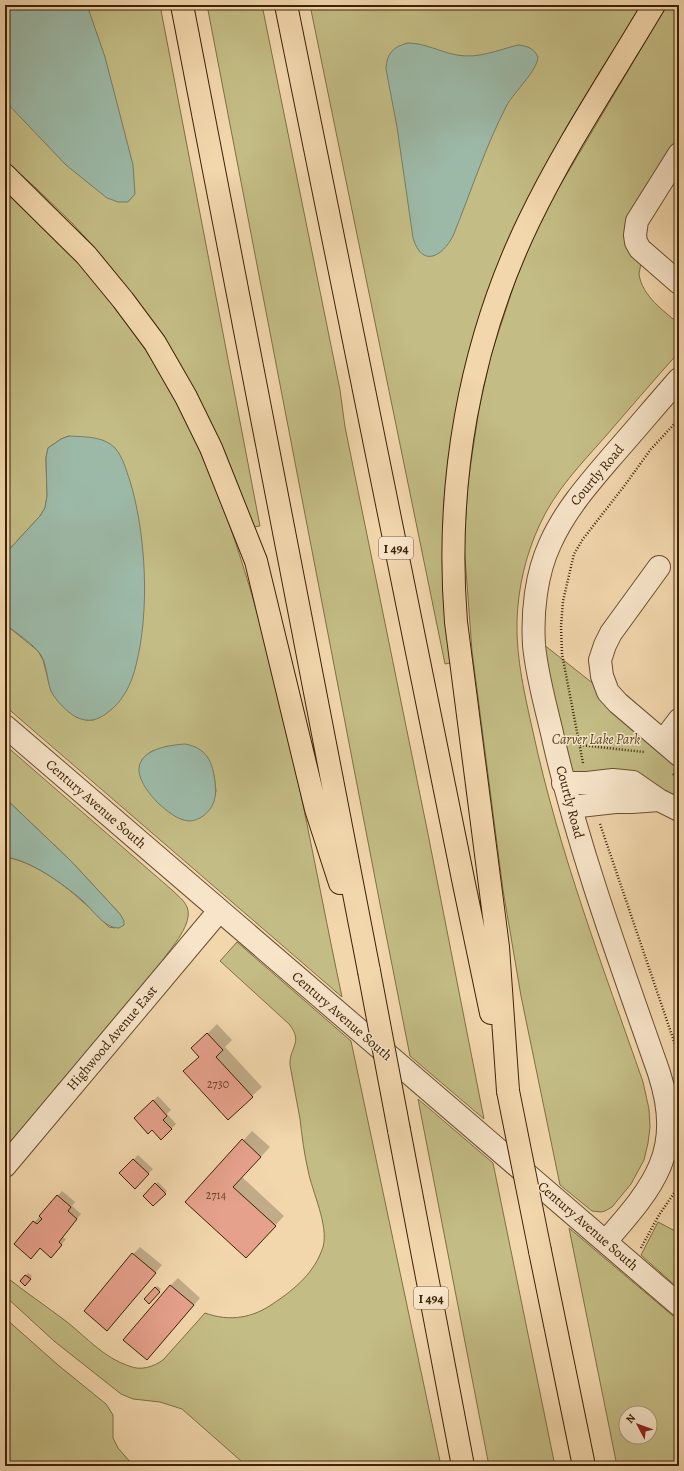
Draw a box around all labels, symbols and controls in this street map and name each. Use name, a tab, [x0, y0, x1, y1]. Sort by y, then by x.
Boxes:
street label: Courtly Road	[566, 440, 629, 510]
road number: I 494	[379, 537, 413, 559]
park label: Carver Lake Park	[552, 730, 640, 749]
street label: Century Avenue South	[42, 755, 151, 853]
street label: Courtly Road	[551, 764, 589, 841]
street label: Century Avenue South	[288, 967, 397, 1065]
street label: Highwood Avenue East	[62, 981, 162, 1095]
house number: 2730	[207, 1076, 229, 1092]
street label: Century Avenue South	[534, 1177, 643, 1275]
house number: 2714	[206, 1187, 227, 1203]
road number: I 494	[414, 1287, 448, 1309]
north arrow	[618, 1405, 658, 1445]
text: N	[623, 1411, 639, 1427]

